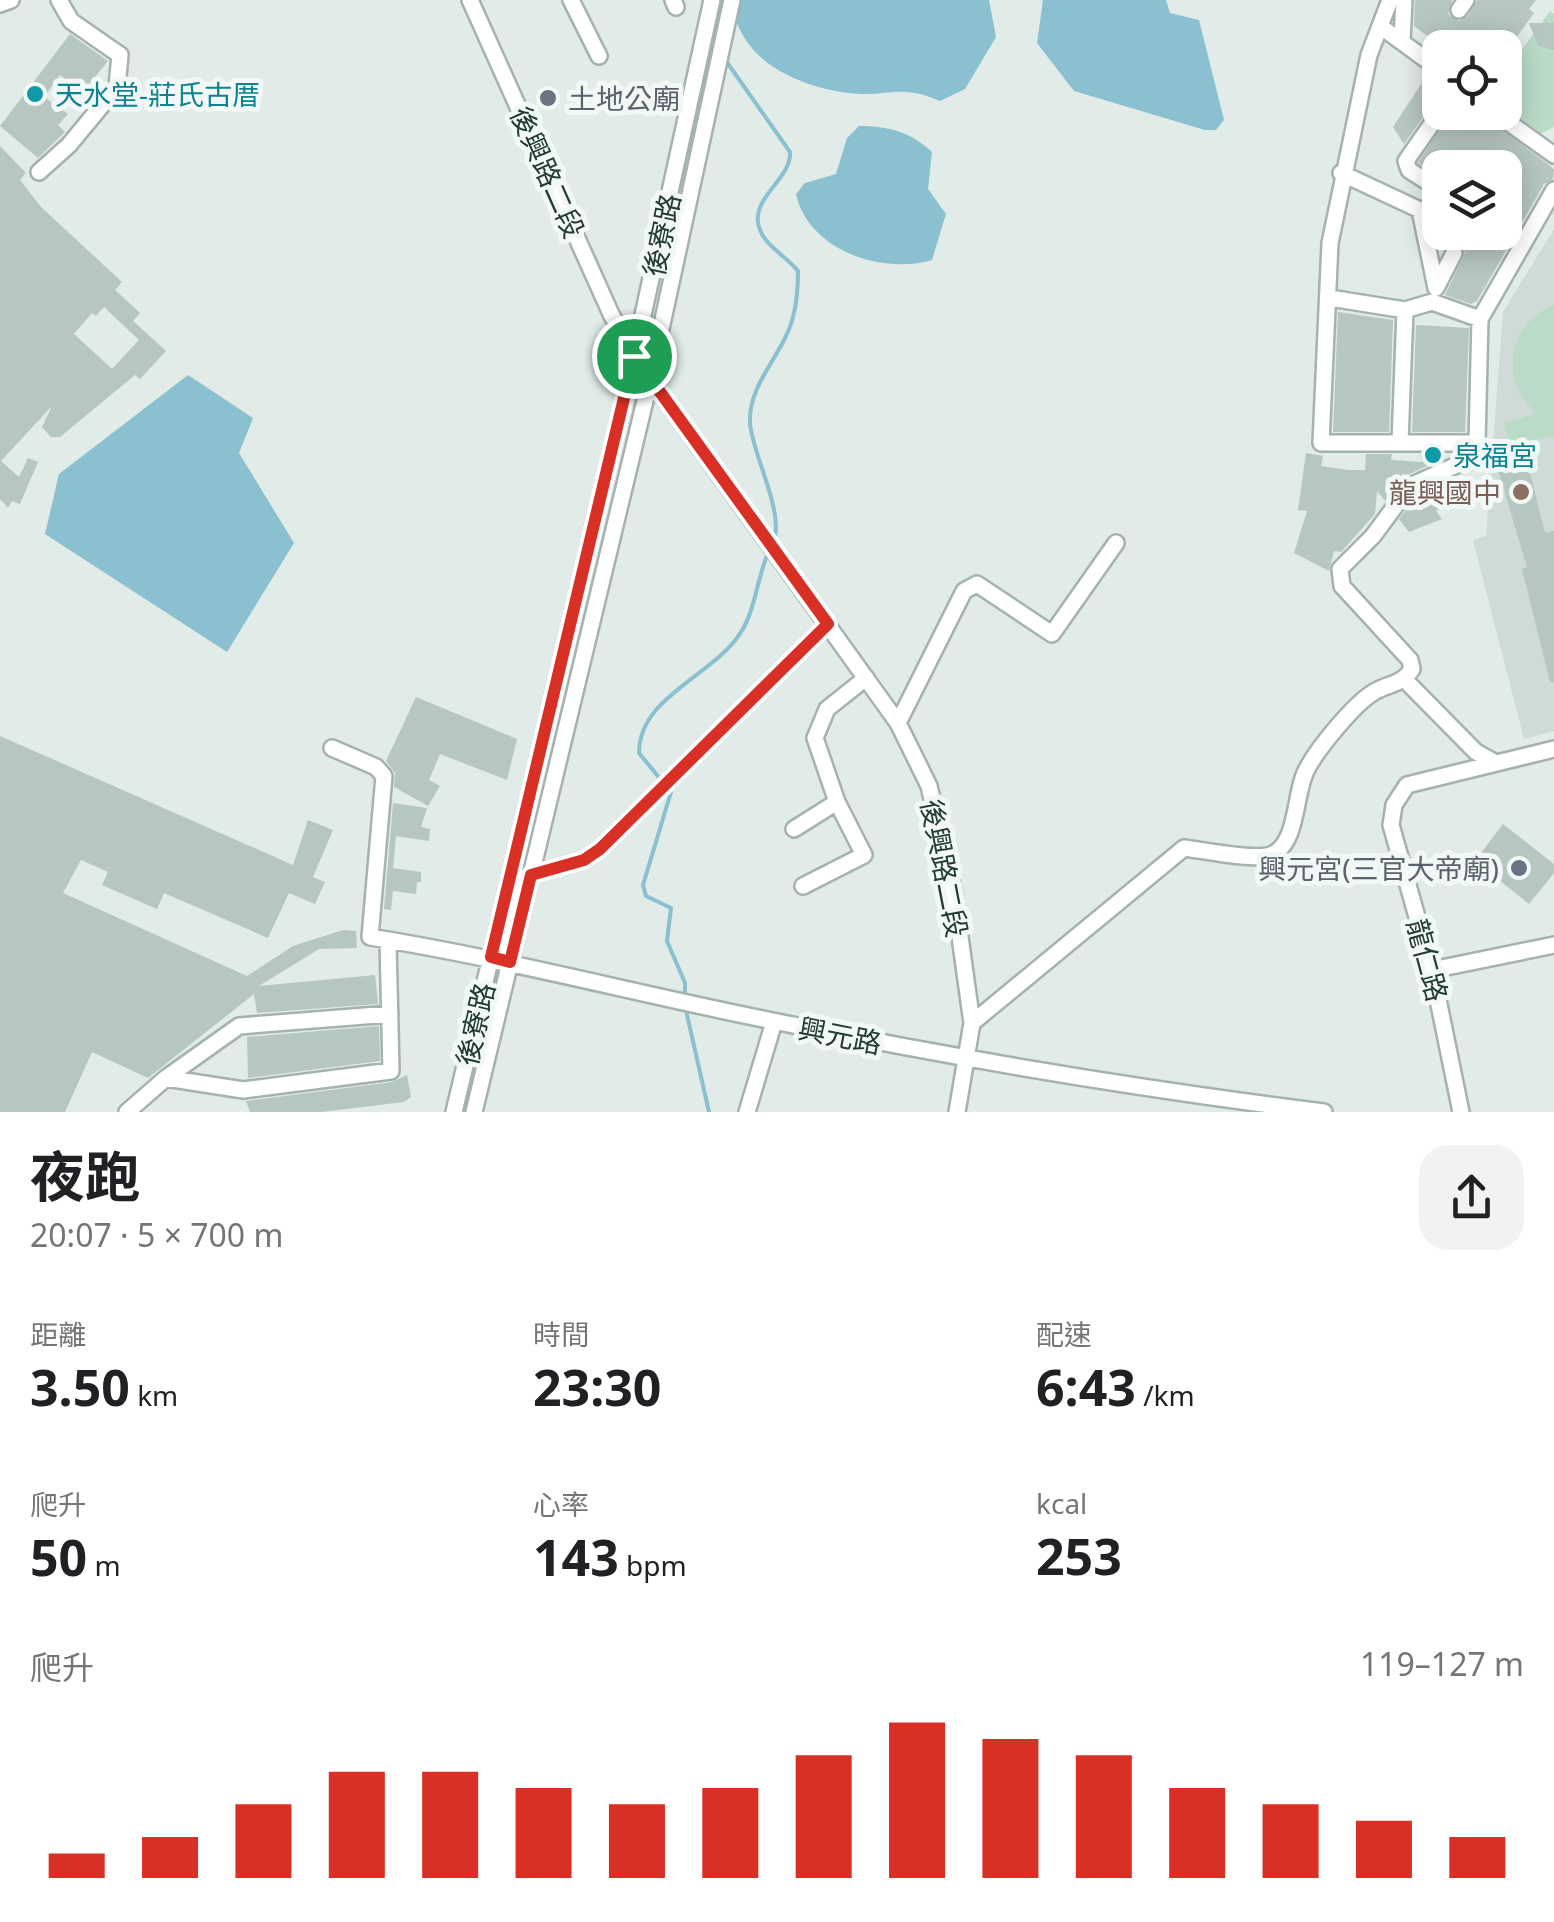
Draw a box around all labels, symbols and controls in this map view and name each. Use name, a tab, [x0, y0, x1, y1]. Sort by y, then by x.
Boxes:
map controls	[1422, 30, 1522, 250]
button: locate	[1422, 30, 1522, 130]
place label: 天水堂-莊氏古厝	[55, 75, 260, 113]
place label: 土地公廟	[568, 79, 680, 117]
marker: 天水堂-莊氏古厝	[24, 83, 46, 105]
marker: 土地公廟	[537, 87, 559, 109]
street label: 後興路二段	[502, 100, 594, 244]
button: layers	[1422, 150, 1522, 250]
street label: 後寮路	[634, 190, 688, 280]
pin	[592, 314, 677, 399]
icon: arrive	[607, 329, 662, 384]
place label: 泉福宮	[1453, 436, 1537, 474]
marker: 泉福宮	[1422, 444, 1444, 466]
place label: 龍興國中	[1389, 473, 1501, 511]
marker: 龍興國中	[1510, 481, 1532, 503]
street label: 後興路二段	[913, 796, 977, 940]
place label: 興元宮(三官大帝廟)	[1258, 849, 1499, 887]
marker: 興元宮(三官大帝廟)	[1508, 857, 1530, 879]
street label: 龍仁路	[1399, 915, 1457, 1005]
street label: 後寮路	[447, 979, 503, 1069]
street label: 興元路	[795, 1008, 885, 1062]
text: 夜跑	[30, 1138, 140, 1213]
button: share	[1419, 1145, 1524, 1250]
text: 20:07 · 5 × 700 m	[30, 1213, 283, 1256]
text: 距離	[30, 1315, 86, 1353]
text: 時間	[533, 1315, 589, 1353]
text: 配速	[1036, 1315, 1092, 1353]
text: 3.50	[30, 1353, 130, 1421]
text: 23:30	[533, 1353, 661, 1421]
text: 6:43	[1036, 1353, 1136, 1421]
text: km	[130, 1376, 178, 1414]
text: /km	[1136, 1376, 1195, 1414]
text: kcal	[1036, 1484, 1087, 1522]
text: 爬升	[30, 1485, 86, 1523]
text: 心率	[533, 1485, 589, 1523]
text: 253	[1036, 1522, 1122, 1590]
text: 50	[30, 1523, 87, 1591]
text: 143	[533, 1523, 619, 1591]
text: m	[87, 1546, 121, 1584]
text: bpm	[619, 1546, 687, 1584]
text: 119–127 m	[1360, 1642, 1524, 1685]
text: 爬升	[30, 1645, 94, 1688]

